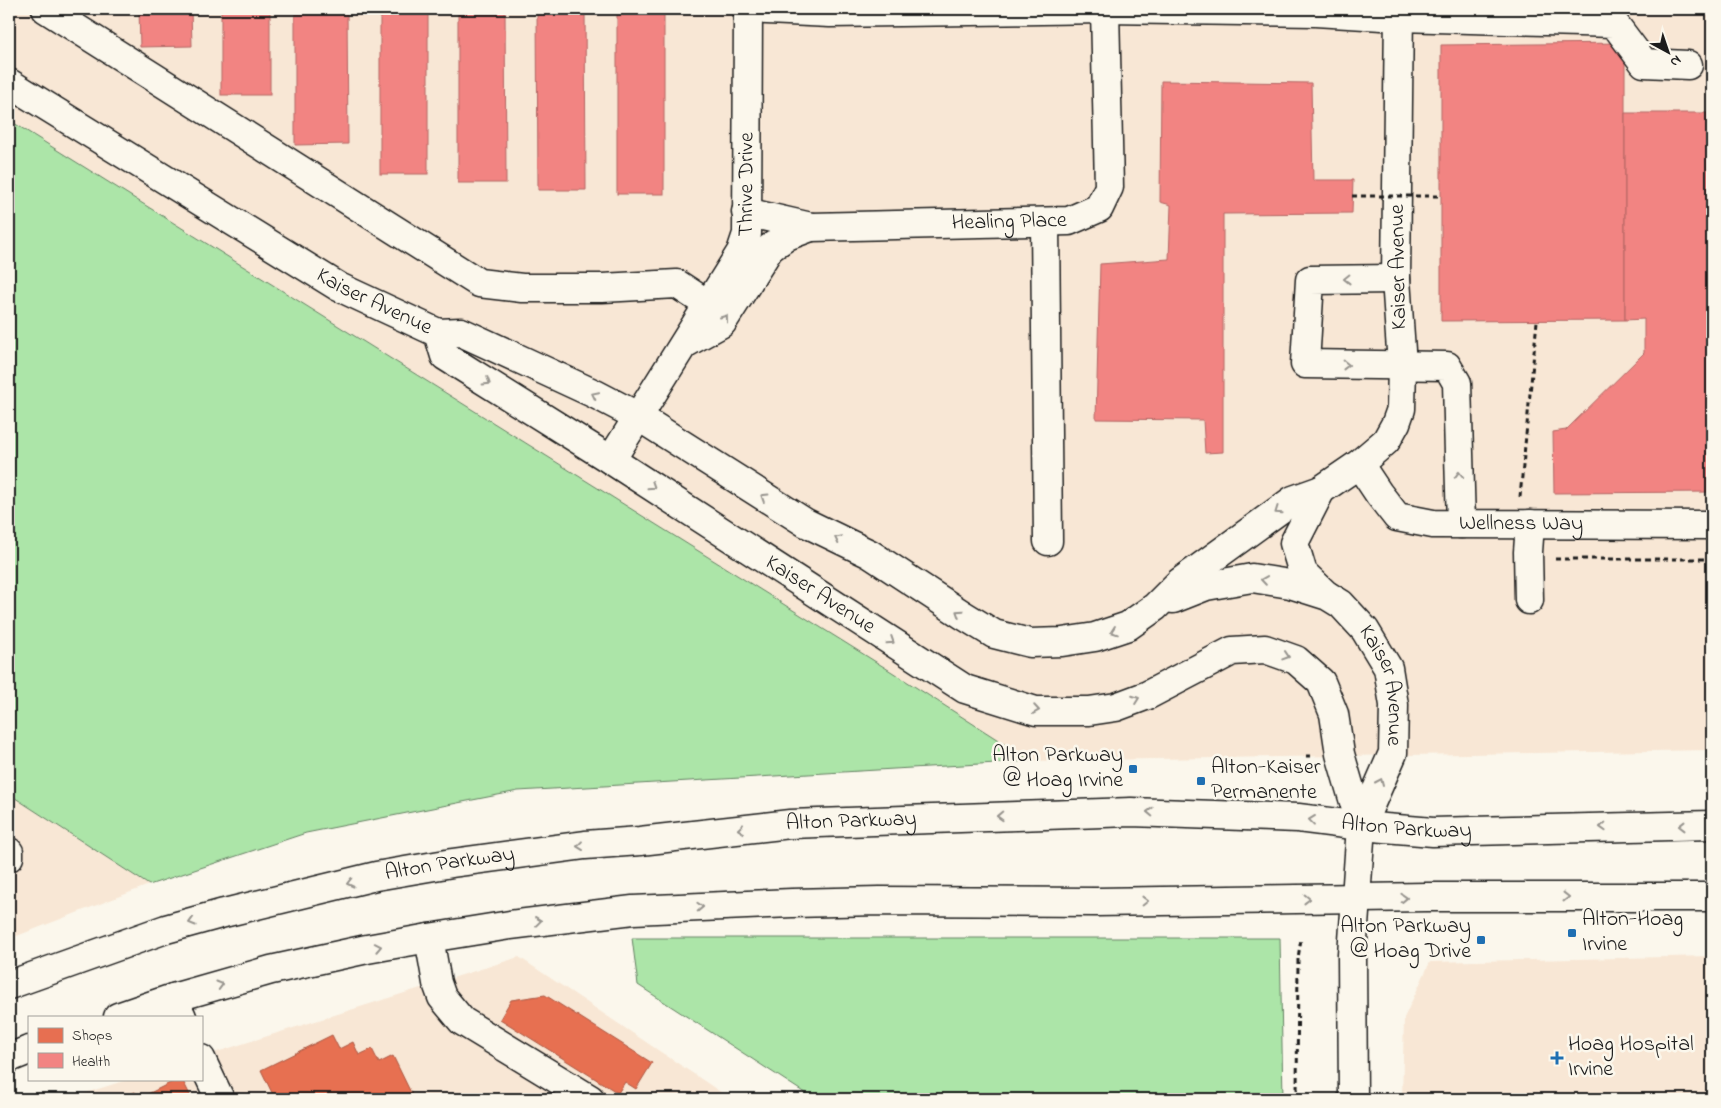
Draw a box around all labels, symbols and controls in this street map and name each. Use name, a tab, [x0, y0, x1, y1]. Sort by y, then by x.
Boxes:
north arrow	[1644, 28, 1694, 78]
text: N	[1665, 50, 1686, 72]
street label: Thrive Drive	[731, 132, 763, 237]
street label: Kaiser Avenue	[1382, 204, 1416, 330]
street label: Healing Place	[951, 205, 1067, 240]
street label: Kaiser Avenue	[309, 260, 437, 344]
one-way arrow	[1343, 274, 1350, 284]
one-way arrow	[719, 314, 728, 324]
one-way arrow	[1342, 360, 1350, 370]
one-way arrow	[481, 376, 490, 385]
one-way arrow	[591, 391, 600, 401]
one-way arrow	[1454, 471, 1464, 479]
one-way arrow	[646, 480, 656, 489]
one-way arrow	[761, 494, 770, 504]
one-way arrow	[1274, 505, 1284, 514]
street label: Wellness Way	[1459, 508, 1583, 542]
one-way arrow	[834, 534, 843, 545]
street label: Kaiser Avenue	[759, 548, 882, 643]
one-way arrow	[1259, 575, 1267, 586]
one-way arrow	[956, 610, 965, 619]
street label: Kaiser Avenue	[1350, 619, 1410, 746]
one-way arrow	[1110, 625, 1118, 635]
one-way arrow	[886, 635, 895, 644]
one-way arrow	[1281, 650, 1289, 660]
one-way arrow	[1131, 695, 1140, 705]
one-way arrow	[1033, 704, 1041, 715]
place label: Alton Parkway @ Hoag Irvine	[992, 740, 1123, 798]
place label: Alton-Kaiser Permanente	[1211, 752, 1321, 809]
marker: Alton Parkway @ Hoag Irvine	[1127, 763, 1139, 775]
marker: Alton-Kaiser Permanente	[1195, 775, 1207, 787]
one-way arrow	[1374, 778, 1385, 787]
street label: Alton Parkway	[785, 804, 917, 840]
one-way arrow	[1146, 807, 1154, 818]
street label: Alton Parkway	[1339, 808, 1472, 848]
one-way arrow	[996, 811, 1004, 822]
one-way arrow	[1308, 815, 1316, 826]
one-way arrow	[1678, 821, 1686, 831]
one-way arrow	[1599, 822, 1607, 833]
one-way arrow	[737, 823, 745, 834]
street label: Alton Parkway	[382, 839, 517, 890]
one-way arrow	[575, 840, 583, 851]
one-way arrow	[346, 877, 355, 888]
one-way arrow	[1562, 892, 1570, 902]
one-way arrow	[1400, 893, 1408, 903]
one-way arrow	[1304, 894, 1311, 904]
one-way arrow	[1141, 896, 1149, 906]
one-way arrow	[696, 901, 704, 912]
place label: Alton-Hoag Irvine	[1582, 904, 1683, 961]
place label: Alton Parkway @ Hoag Drive	[1340, 911, 1471, 969]
one-way arrow	[189, 916, 197, 926]
one-way arrow	[535, 916, 543, 927]
marker: Alton-Hoag Irvine	[1566, 927, 1578, 939]
marker: Alton Parkway @ Hoag Drive	[1475, 934, 1487, 946]
one-way arrow	[374, 943, 382, 953]
one-way arrow	[216, 980, 225, 991]
legend	[28, 1016, 202, 1080]
text: Shops	[72, 1025, 112, 1047]
place label: Hoag Hospital Irvine	[1568, 1029, 1694, 1086]
text: Health	[72, 1051, 110, 1073]
marker: Hoag Hospital Irvine	[1550, 1051, 1564, 1065]

